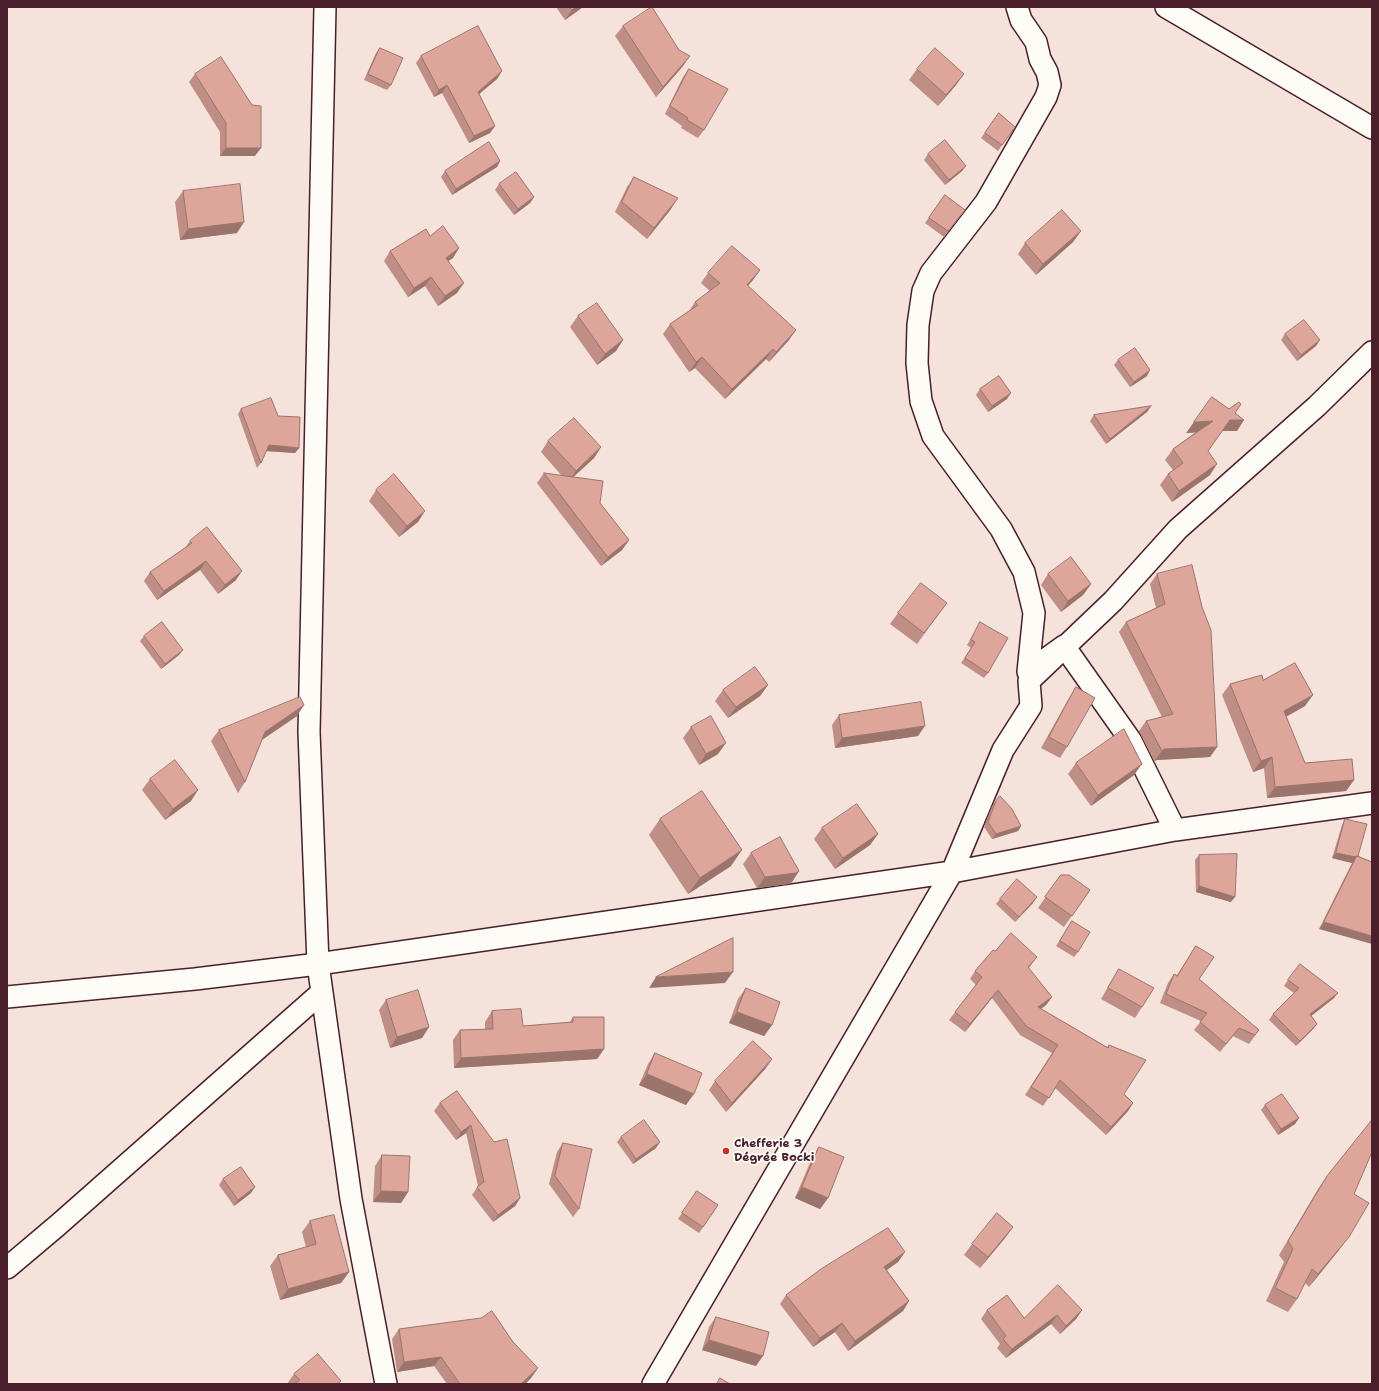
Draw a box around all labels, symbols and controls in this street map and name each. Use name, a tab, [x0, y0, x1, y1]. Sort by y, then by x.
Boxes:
place label: Chefferie 3 Dégrée Bocki	[734, 1137, 814, 1165]
marker: Chefferie 3 Dégrée Bocki	[721, 1146, 731, 1156]

